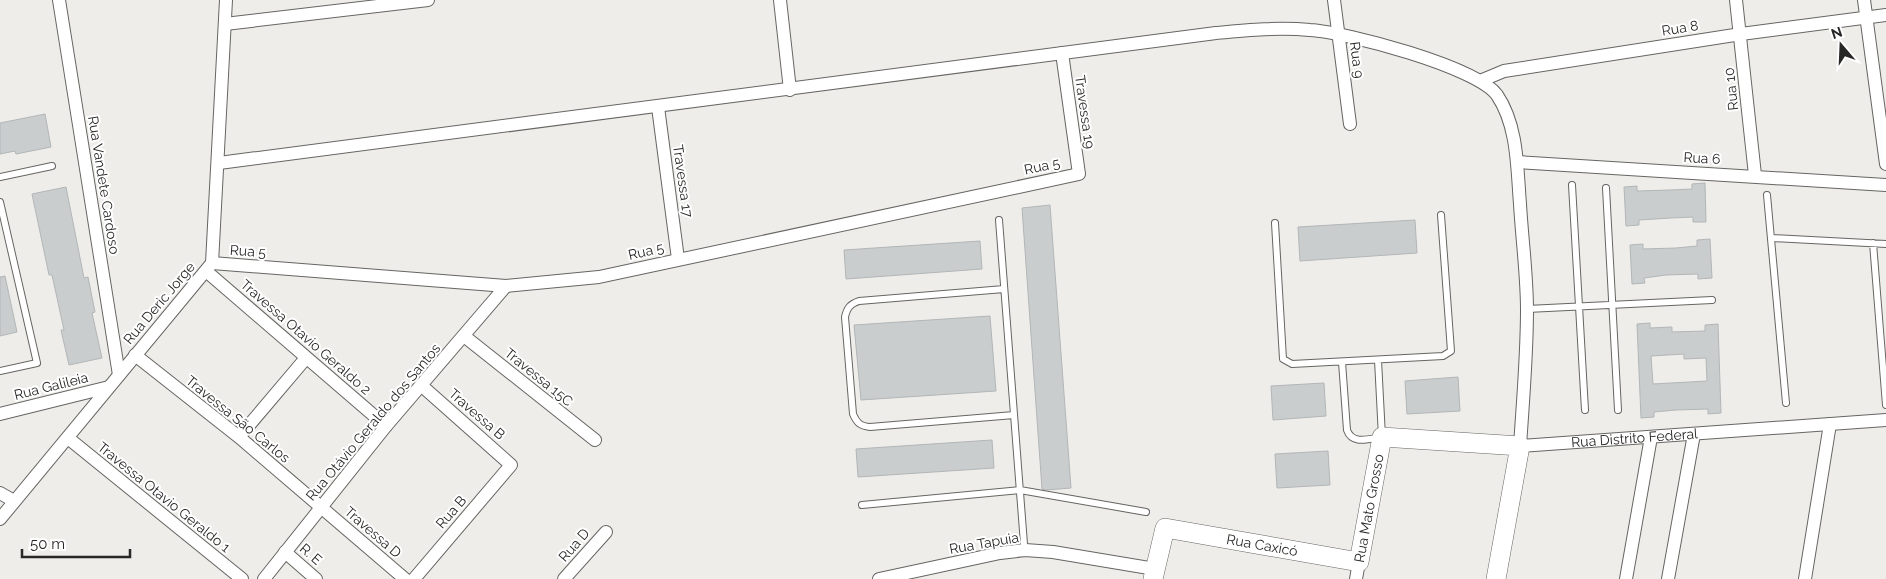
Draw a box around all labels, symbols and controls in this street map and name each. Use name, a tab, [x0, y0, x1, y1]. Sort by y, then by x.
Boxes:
street label: Rua 8	[1661, 17, 1699, 39]
north arrow	[1816, 20, 1866, 70]
text: N	[1829, 23, 1844, 42]
street label: Rua 9	[1347, 41, 1367, 79]
street label: Rua 10	[1721, 67, 1741, 111]
street label: Travessa 19	[1072, 74, 1098, 150]
street label: Rua Vandete Cardoso	[85, 115, 123, 255]
street label: Travessa 17	[670, 144, 696, 219]
street label: Rua 6	[1683, 149, 1721, 167]
street label: Rua 5	[1023, 154, 1062, 178]
street label: Rua 5	[627, 239, 666, 263]
street label: Rua 5	[229, 242, 267, 260]
street label: Rua Deric Jorge	[120, 259, 198, 347]
street label: Travessa Otavio Geraldo 2	[238, 276, 374, 398]
street label: Rua Otávio Geraldo dos Santos	[303, 340, 444, 504]
street label: Travessa 15C	[502, 345, 577, 410]
street label: Rua Galileia	[12, 369, 90, 403]
street label: Travessa São Carlos	[183, 372, 293, 466]
street label: Travessa B	[446, 385, 508, 443]
street label: Rua Distrito Federal	[1571, 425, 1699, 450]
street label: Travessa Otavio Geraldo 1	[94, 439, 234, 555]
street label: Rua Mato Grosso	[1351, 453, 1387, 564]
street label: Rua B	[433, 492, 469, 532]
street label: Travessa D	[341, 503, 405, 561]
street label: Rua D	[555, 525, 593, 565]
scale bar	[22, 526, 130, 558]
street label: Rua Tapuia	[948, 529, 1020, 557]
street label: Rua Caxicó	[1225, 531, 1299, 559]
text: 50 m	[30, 535, 65, 553]
street label: R. E	[297, 540, 325, 568]

